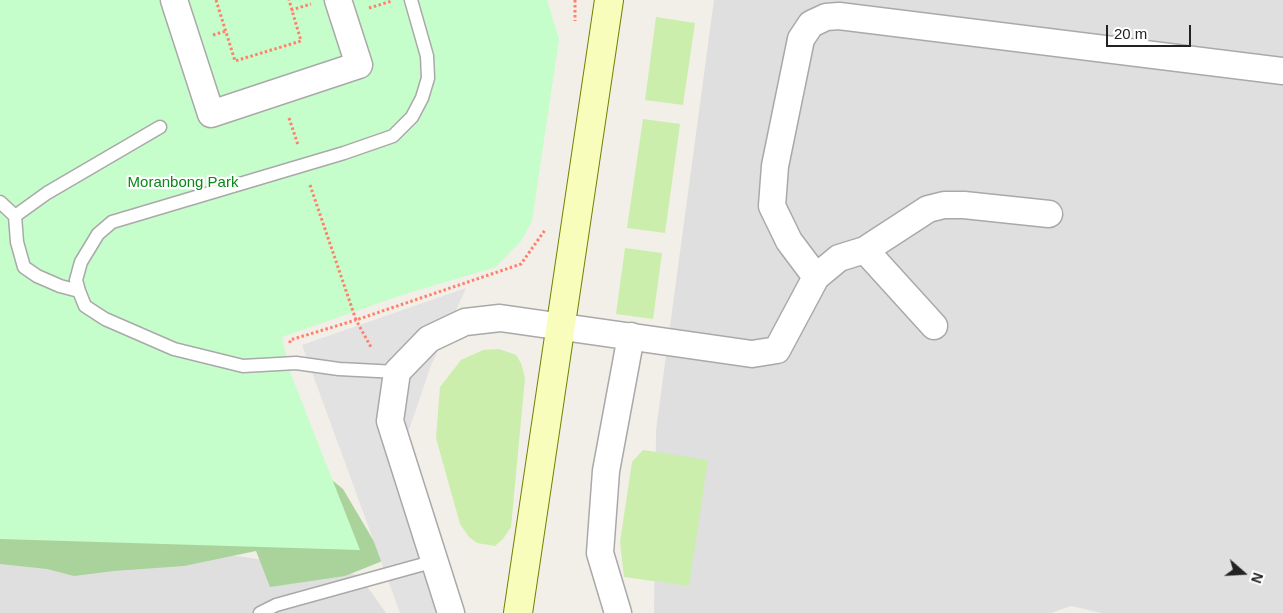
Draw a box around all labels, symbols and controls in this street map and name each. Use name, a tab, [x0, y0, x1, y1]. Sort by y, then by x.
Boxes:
scale bar	[1108, 15, 1193, 47]
text: 20 m	[1114, 25, 1147, 42]
park label: Moranbong Park	[128, 174, 238, 192]
north arrow	[1218, 548, 1268, 598]
text: N	[1248, 570, 1266, 585]

